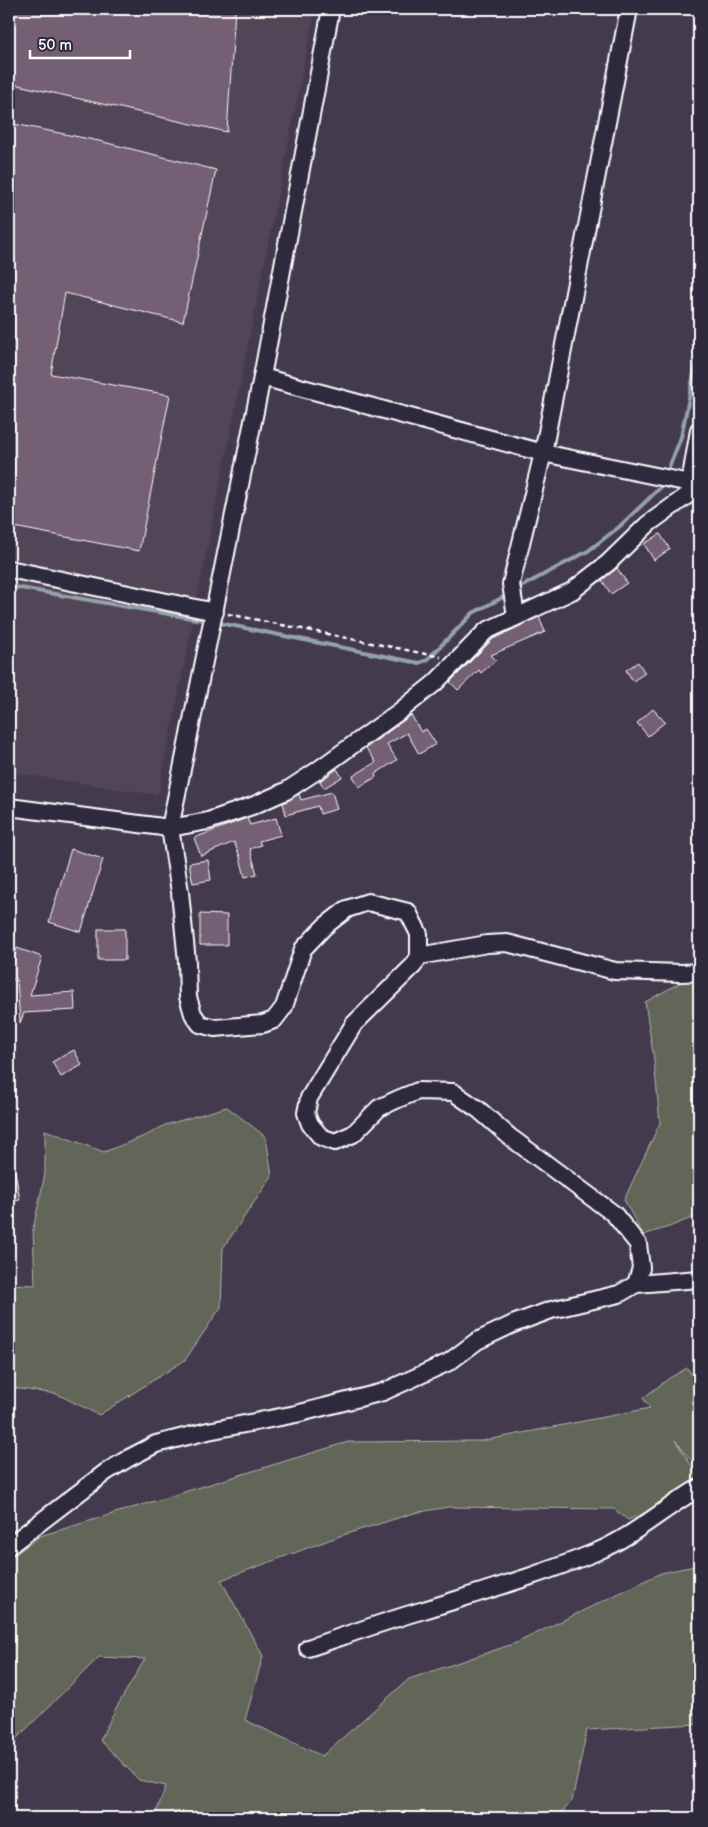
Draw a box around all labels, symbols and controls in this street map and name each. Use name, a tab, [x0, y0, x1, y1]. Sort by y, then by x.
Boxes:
scale bar	[30, 28, 130, 60]
text: 50 m	[38, 36, 72, 55]

